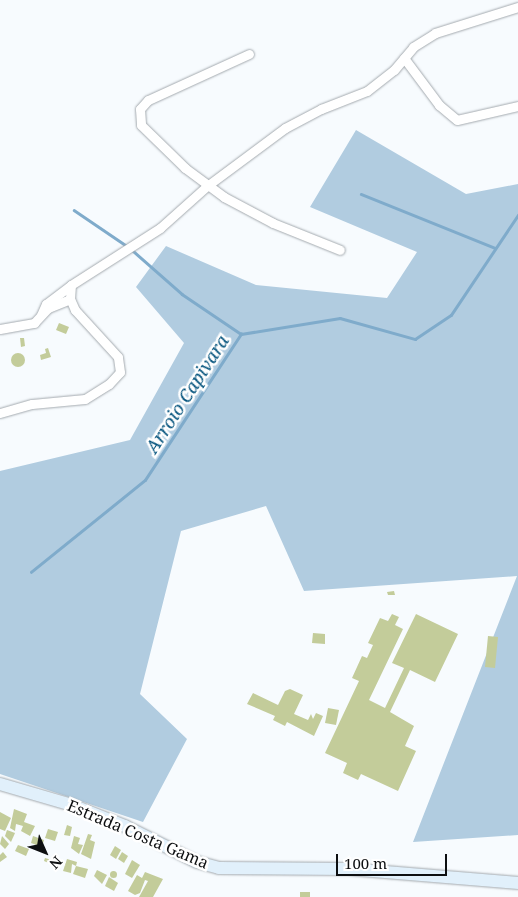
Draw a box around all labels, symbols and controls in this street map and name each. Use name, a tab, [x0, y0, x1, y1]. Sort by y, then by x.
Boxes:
water label: Arroio Capivara	[141, 331, 233, 457]
street label: Estrada Costa Gama	[64, 796, 212, 872]
north arrow	[20, 827, 70, 877]
scale bar	[338, 844, 449, 876]
text: N	[45, 852, 67, 873]
text: 100 m	[344, 853, 387, 873]

